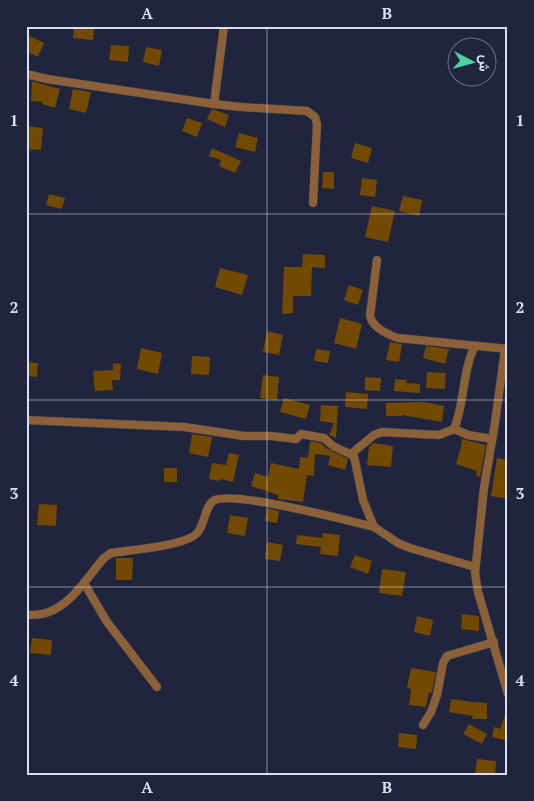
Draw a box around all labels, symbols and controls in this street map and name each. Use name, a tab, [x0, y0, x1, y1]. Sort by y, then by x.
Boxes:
text: A	[141, 2, 153, 24]
text: B	[382, 2, 392, 24]
north arrow	[446, 38, 496, 88]
text: ش	[475, 54, 496, 73]
text: 1	[9, 109, 19, 131]
text: 1	[515, 109, 525, 131]
text: 2	[9, 296, 19, 318]
text: 2	[515, 296, 525, 318]
text: 3	[9, 482, 19, 504]
text: 3	[515, 482, 525, 504]
text: 4	[9, 669, 19, 691]
text: 4	[515, 669, 525, 691]
text: A	[141, 776, 153, 798]
text: B	[382, 776, 392, 798]

